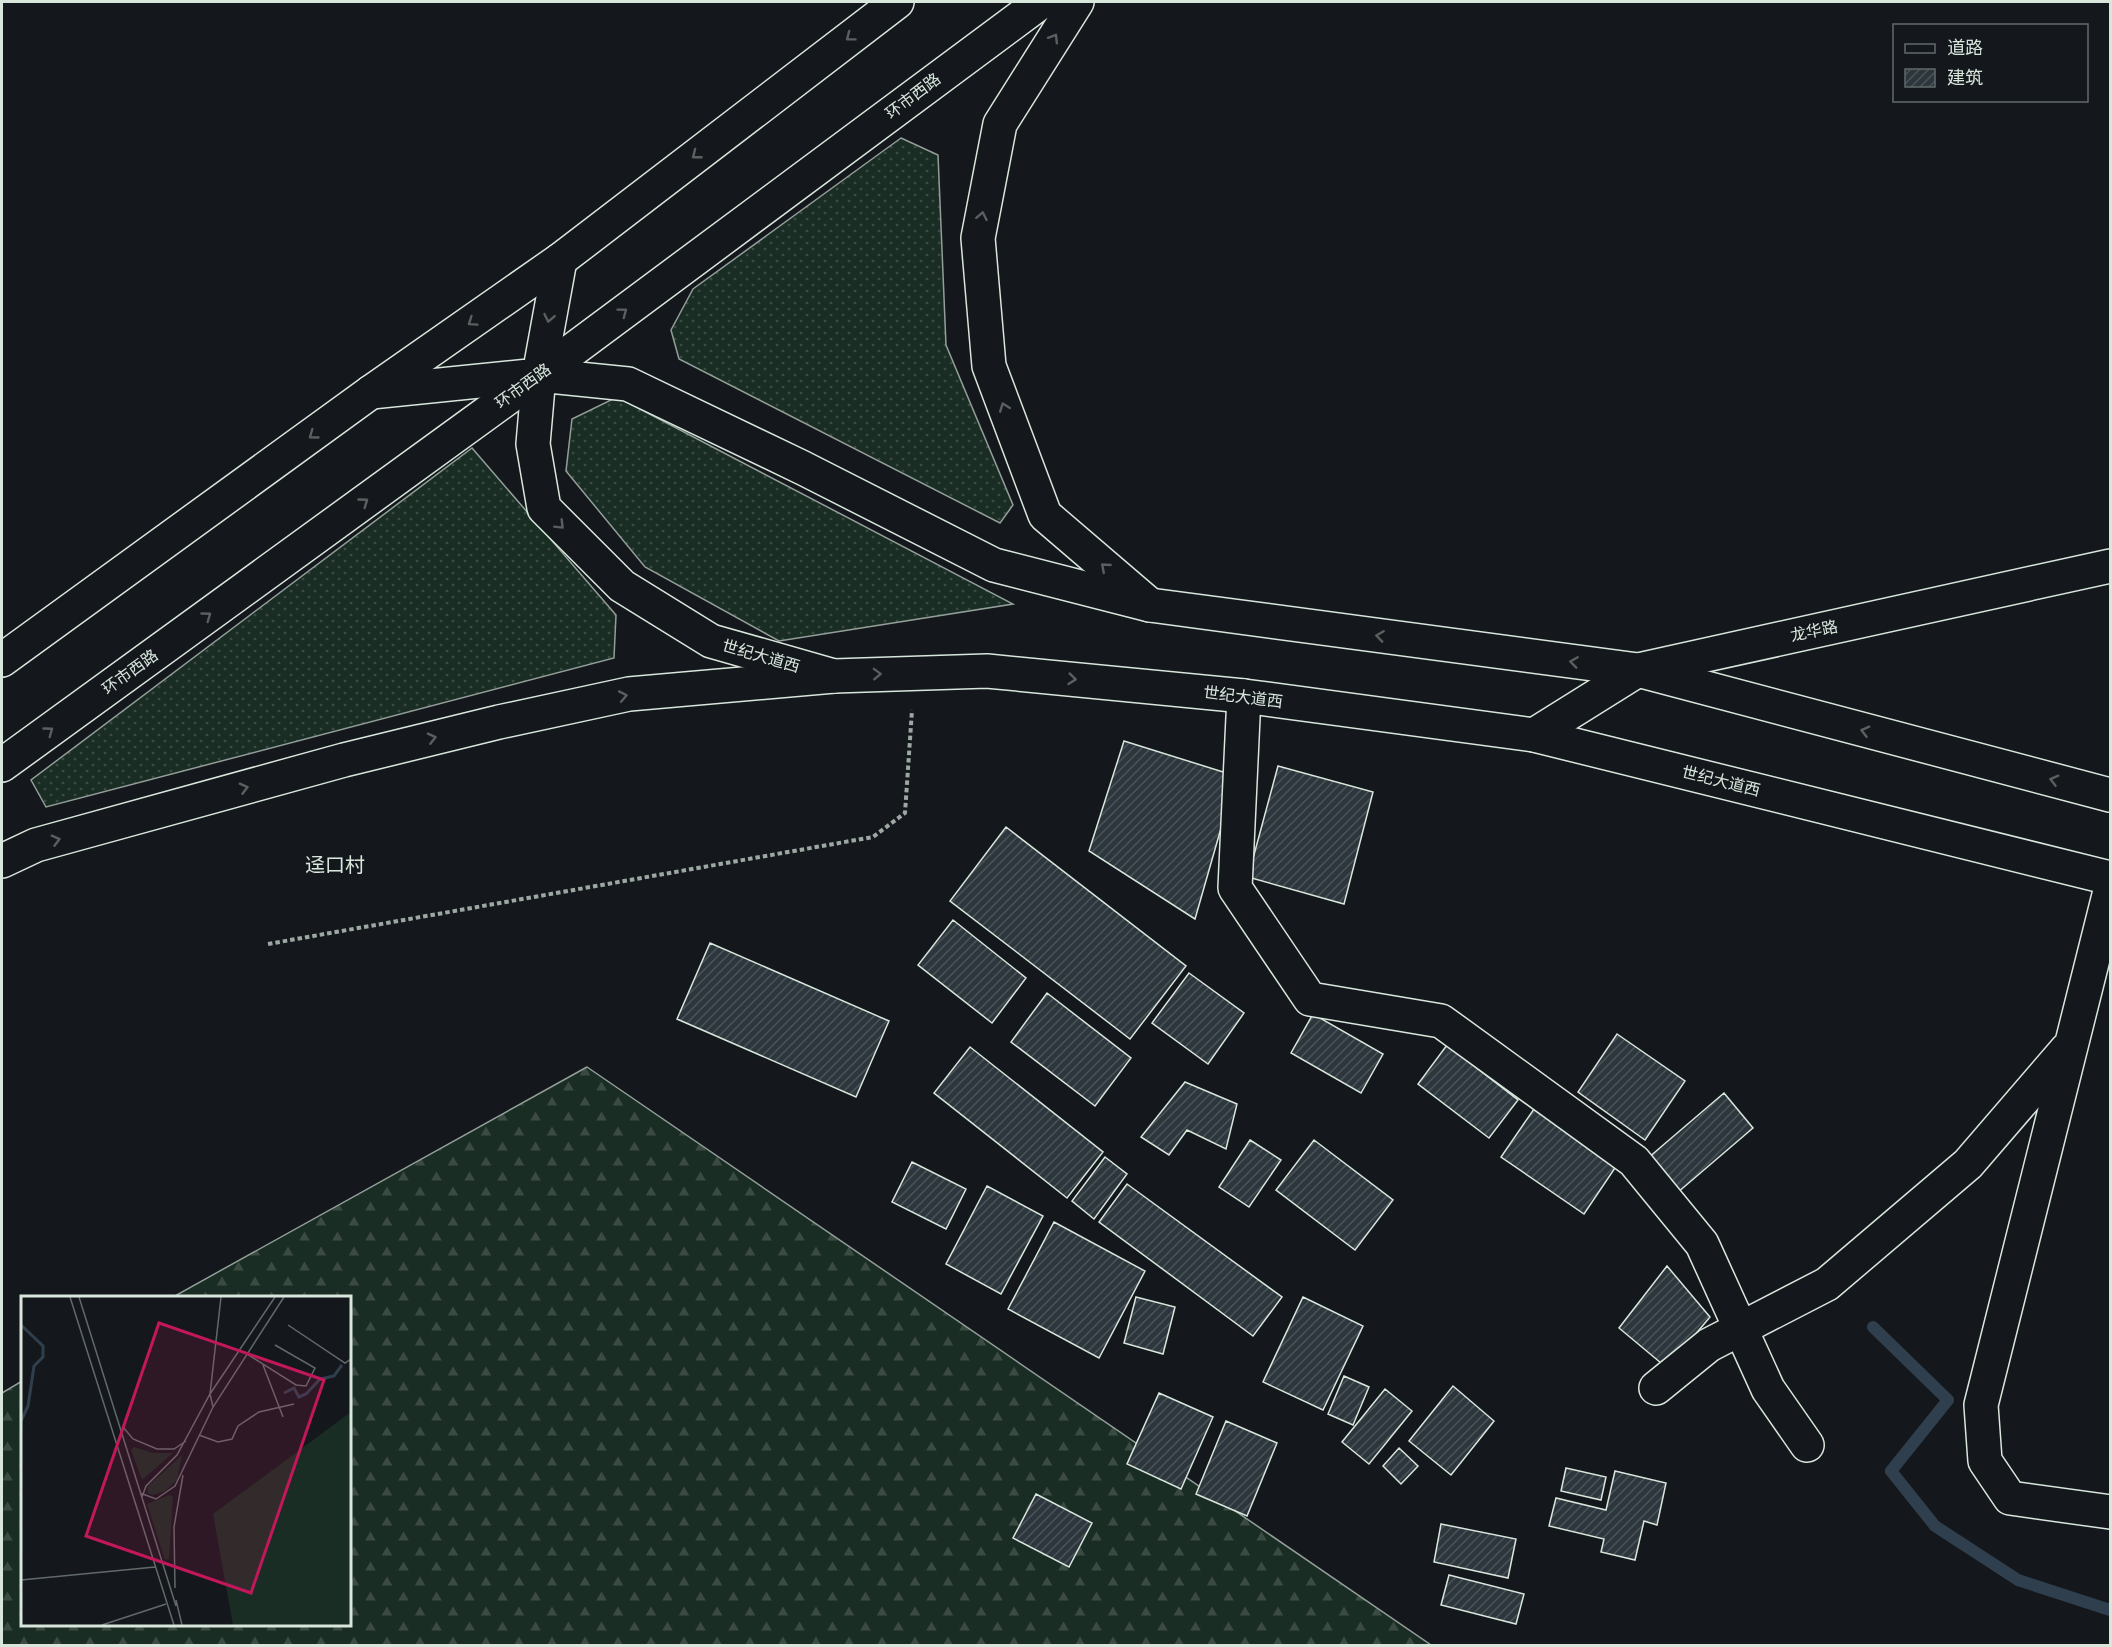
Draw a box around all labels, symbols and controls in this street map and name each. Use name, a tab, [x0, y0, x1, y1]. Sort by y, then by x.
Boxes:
legend	[1893, 24, 2088, 102]
one-way arrow	[846, 29, 857, 40]
one-way arrow	[1047, 34, 1059, 44]
text: 道路	[1947, 37, 1983, 59]
text: 建筑	[1947, 67, 1983, 89]
street label: 环市西路	[882, 69, 944, 123]
one-way arrow	[691, 148, 702, 159]
one-way arrow	[975, 211, 988, 221]
one-way arrow	[616, 308, 627, 319]
one-way arrow	[543, 313, 556, 323]
one-way arrow	[468, 315, 479, 326]
street label: 环市西路	[492, 360, 554, 412]
one-way arrow	[999, 402, 1011, 413]
one-way arrow	[308, 427, 319, 438]
one-way arrow	[358, 498, 369, 509]
one-way arrow	[553, 517, 564, 528]
one-way arrow	[1101, 563, 1112, 574]
one-way arrow	[200, 613, 211, 624]
street label: 龙华路	[1789, 617, 1839, 645]
one-way arrow	[1376, 631, 1385, 643]
street label: 世纪大道西	[720, 636, 802, 676]
street label: 环市西路	[99, 646, 161, 698]
one-way arrow	[1569, 656, 1578, 669]
one-way arrow	[873, 668, 882, 681]
one-way arrow	[1067, 672, 1076, 685]
street label: 世纪大道西	[1202, 683, 1284, 711]
one-way arrow	[617, 690, 627, 703]
one-way arrow	[1861, 725, 1871, 738]
one-way arrow	[42, 727, 53, 738]
one-way arrow	[427, 733, 437, 746]
street label: 世纪大道西	[1680, 762, 1762, 800]
one-way arrow	[2049, 775, 2059, 788]
one-way arrow	[238, 783, 249, 795]
one-way arrow	[51, 834, 61, 847]
district label: 迳口村	[305, 853, 365, 877]
inset map	[21, 1296, 351, 1626]

